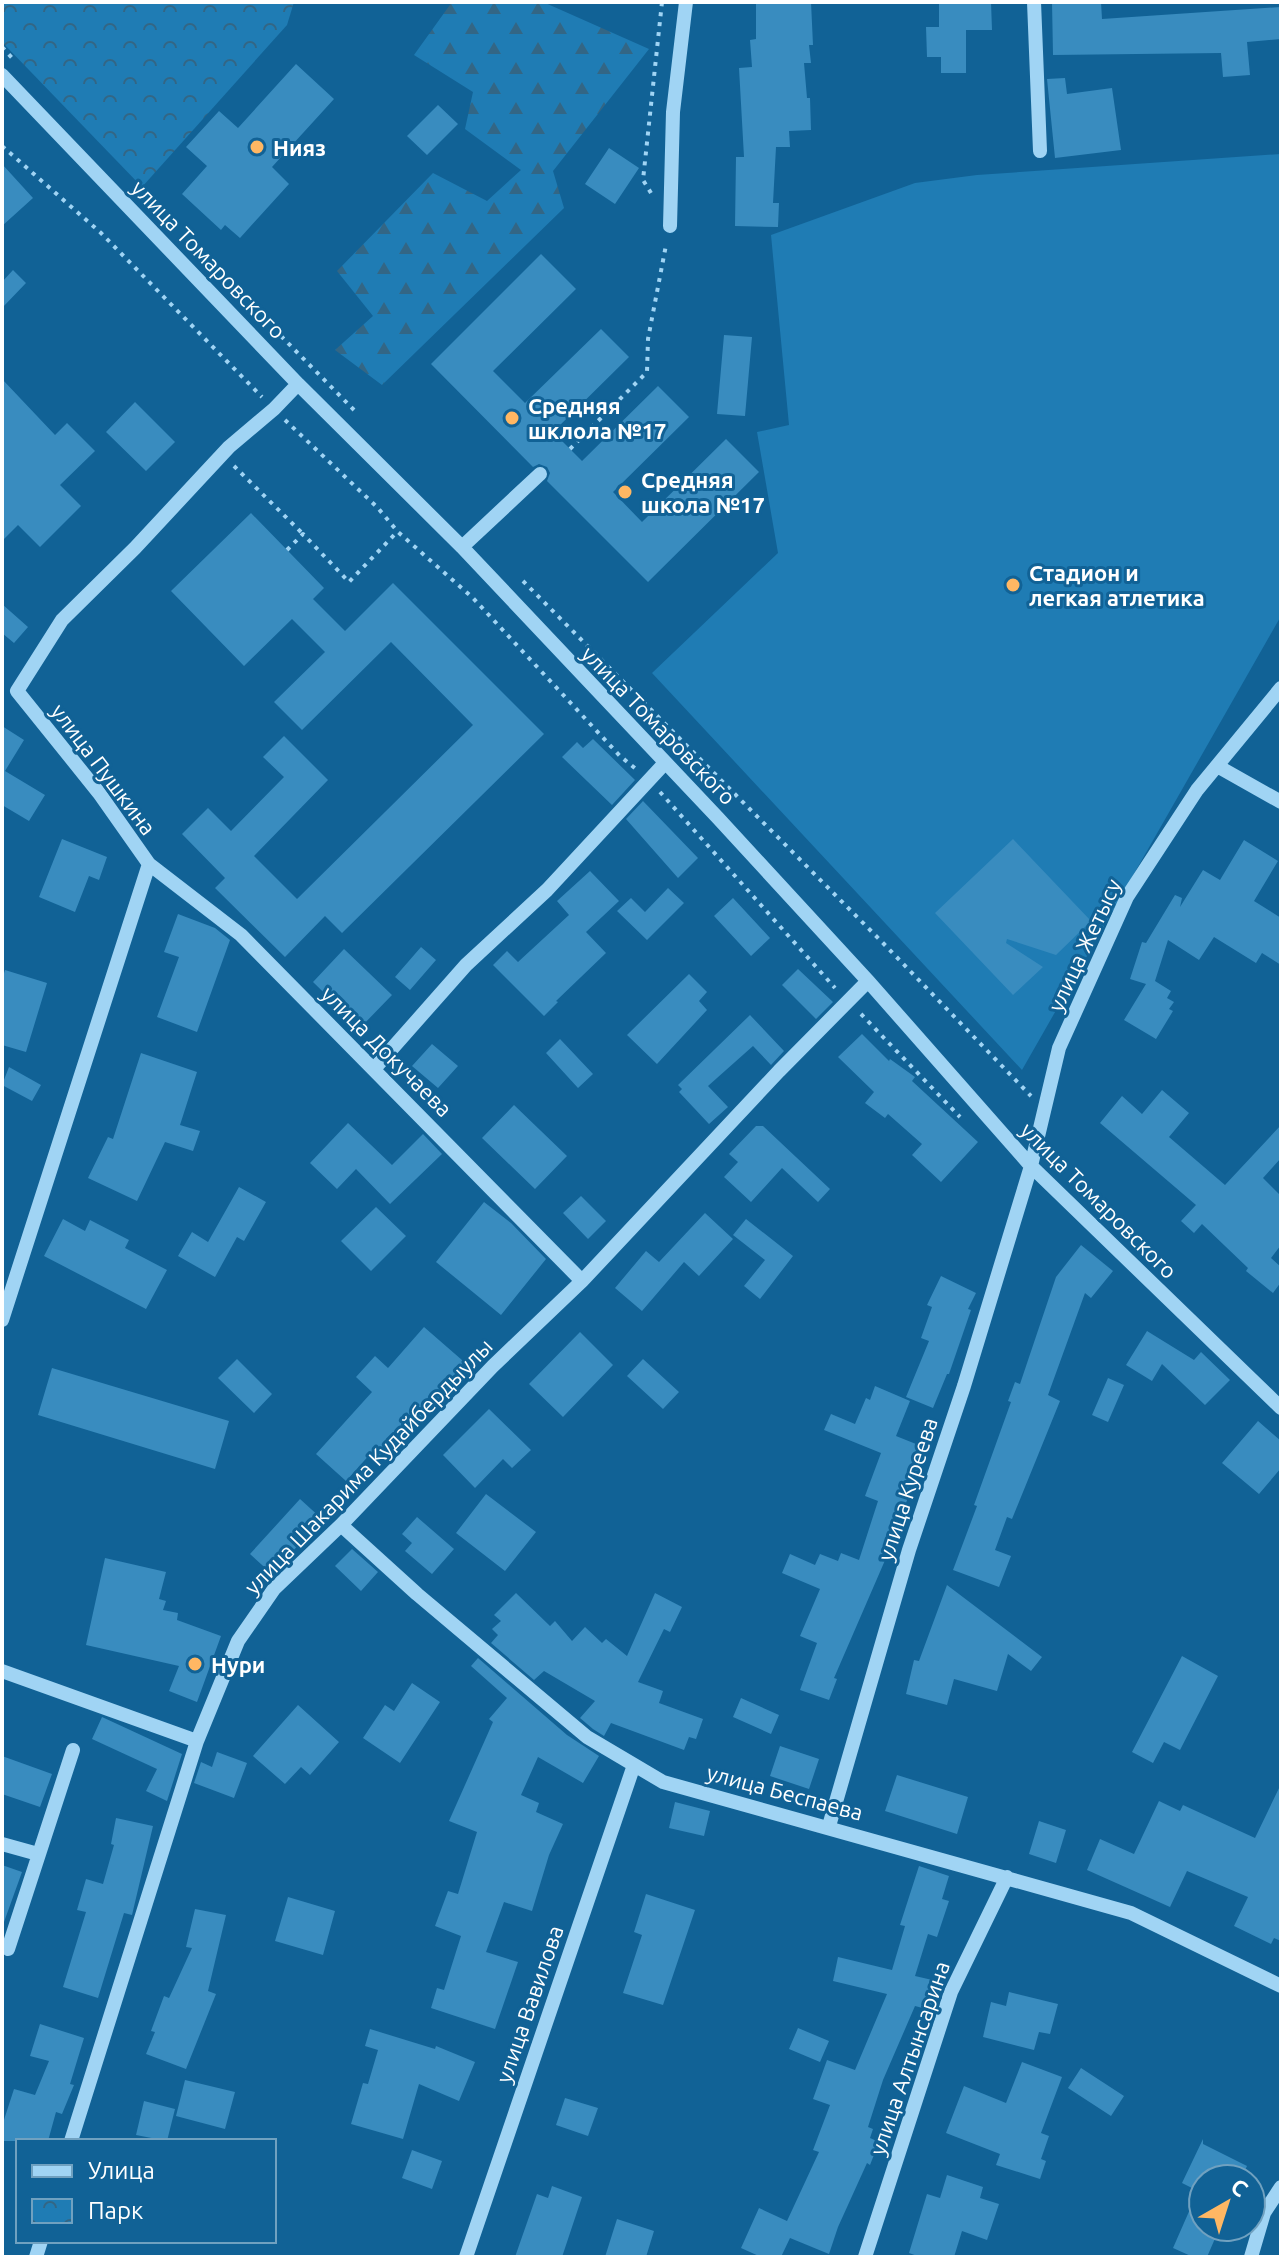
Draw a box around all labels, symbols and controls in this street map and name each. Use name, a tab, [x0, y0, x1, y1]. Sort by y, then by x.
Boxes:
place label: Нияз	[273, 135, 326, 160]
marker: Нияз	[248, 138, 266, 156]
street label: улица Томаровского	[127, 175, 291, 343]
place label: Средняя шклола №17	[528, 393, 666, 443]
marker: Средняя шклола №17	[503, 409, 521, 427]
place label: Средняя школа №17	[641, 467, 765, 517]
marker: Средняя школа №17	[616, 483, 634, 501]
place label: Стадион и легкая атлетика	[1029, 560, 1205, 610]
marker: Стадион и легкая атлетика	[1004, 576, 1022, 594]
street label: улица Томаровского	[577, 641, 741, 809]
street label: улица Пушкина	[47, 699, 161, 839]
street label: улица Жетысу	[1042, 874, 1126, 1015]
street label: улица Докучаева	[317, 981, 457, 1121]
street label: улица Томаровского	[1016, 1117, 1182, 1283]
street label: улица Шакарима Кудайбердыулы	[239, 1333, 497, 1599]
street label: улица Куреева	[872, 1414, 942, 1564]
place label: Нури	[211, 1652, 265, 1677]
marker: Нури	[186, 1655, 204, 1673]
street label: улица Беспаева	[704, 1759, 866, 1825]
street label: улица Вавилова	[490, 1922, 568, 2086]
street label: улица Алтынсарина	[864, 1958, 954, 2158]
legend	[16, 2139, 276, 2243]
text: Улица	[88, 2157, 155, 2184]
north arrow	[1187, 2163, 1267, 2243]
text: С	[1227, 2173, 1253, 2201]
text: Парк	[88, 2197, 143, 2224]

